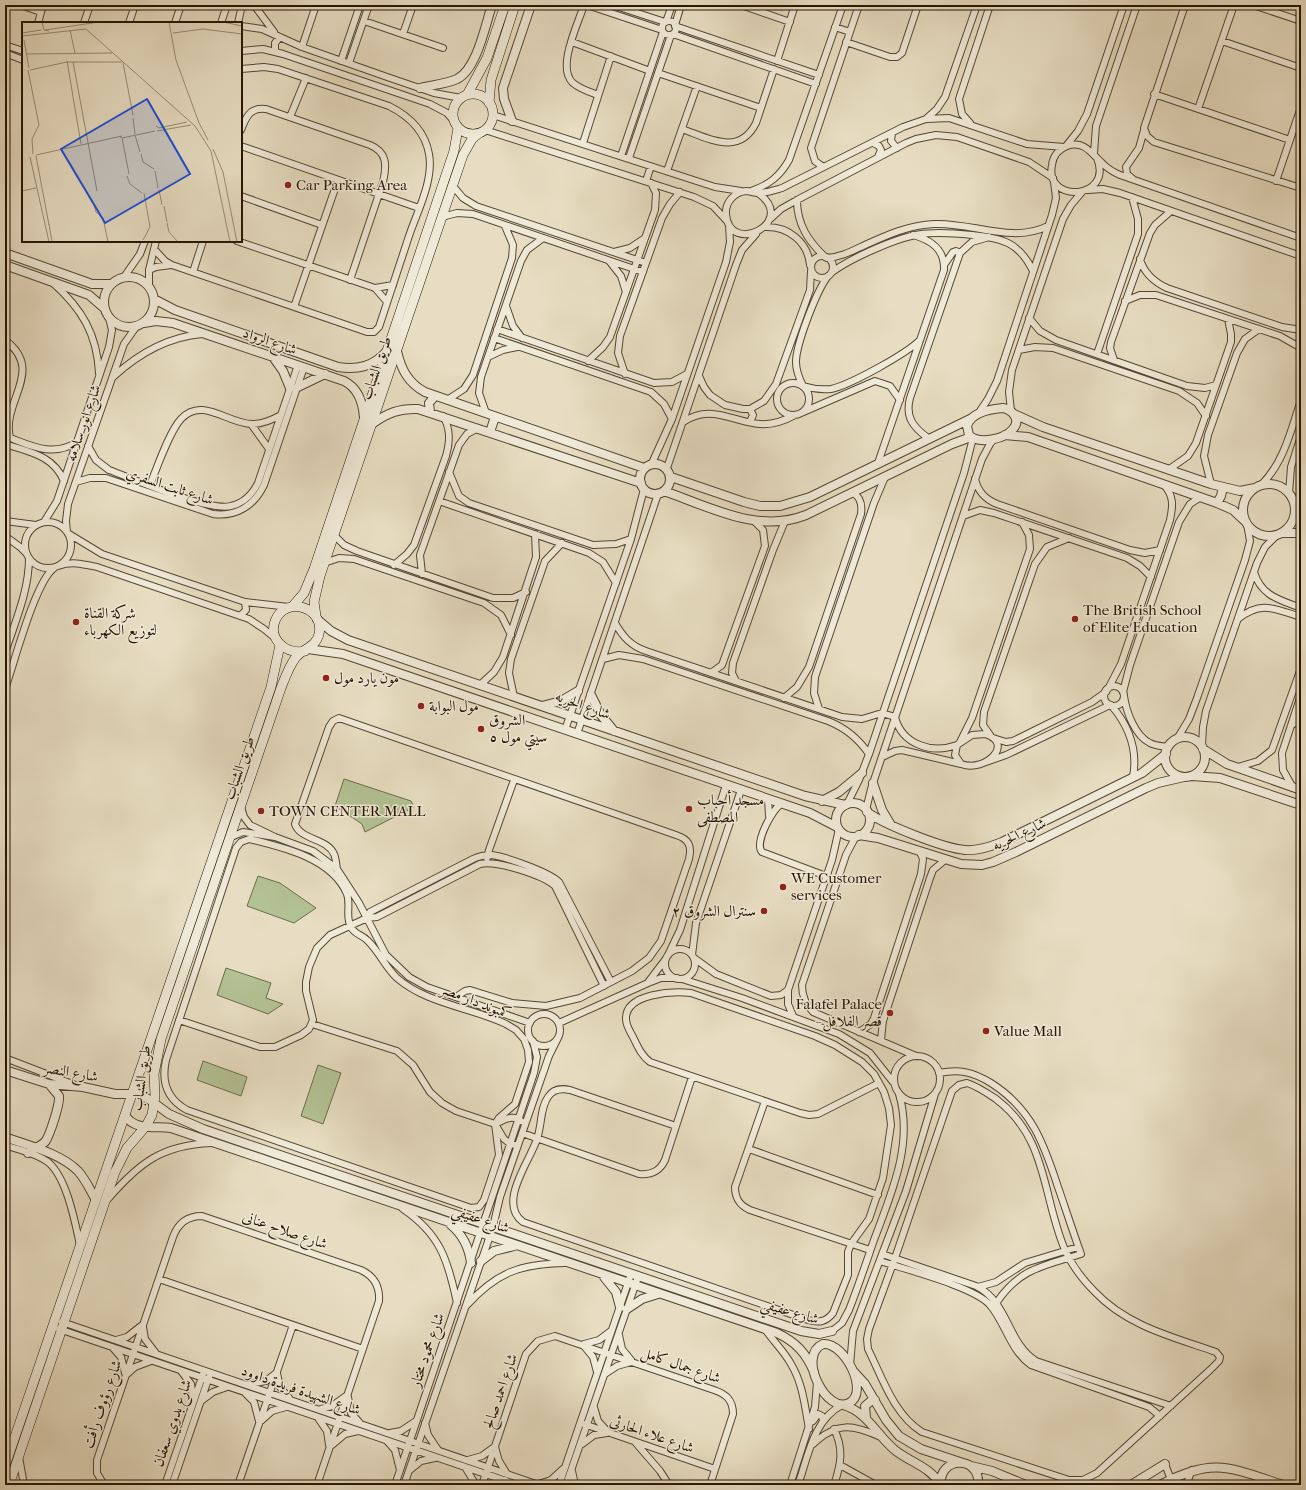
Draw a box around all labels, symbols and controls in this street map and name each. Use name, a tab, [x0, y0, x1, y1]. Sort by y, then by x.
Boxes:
inset map	[22, 22, 242, 242]
place label: Car Parking Area	[296, 176, 408, 194]
marker: Car Parking Area	[283, 180, 293, 190]
street label: شارع الرواد	[239, 323, 299, 362]
street label: طريق الشباب	[357, 334, 396, 402]
street label: شارع انور سلامه	[61, 382, 108, 465]
street label: شارع ثابت السفري	[123, 463, 216, 512]
place label: The British School of Elite Education	[1083, 601, 1202, 636]
place label: شركة القناة لتوزيع الكهرباء	[84, 604, 157, 644]
marker: The British School of Elite Education	[1070, 614, 1080, 624]
marker: شركة القناة لتوزيع الكهرباء	[71, 617, 81, 627]
place label: مون يارد مول	[334, 669, 399, 687]
marker: مون يارد مول	[321, 673, 331, 683]
street label: شارع الحريه	[552, 687, 613, 727]
place label: مول البوابة	[429, 697, 479, 715]
marker: مول البوابة	[416, 701, 426, 711]
place label: الشروق سيتي مول ٥	[489, 711, 547, 751]
marker: الشروق سيتي مول ٥	[476, 724, 486, 734]
street label: طريق الشباب	[220, 734, 259, 802]
place label: مسجد أحباب المصطفى	[697, 789, 764, 828]
place label: TOWN CENTER MALL	[269, 802, 425, 820]
marker: مسجد أحباب المصطفى	[684, 804, 694, 814]
marker: TOWN CENTER MALL	[256, 806, 266, 816]
street label: شارع الحريه	[989, 814, 1051, 858]
place label: WE Customer services	[790, 869, 882, 904]
marker: WE Customer services	[778, 882, 788, 892]
place label: سنترال الشروق ٢	[672, 902, 756, 921]
marker: سنترال الشروق ٢	[759, 906, 769, 916]
street label: كمبوند دار مصر	[436, 979, 514, 1024]
place label: Falafel Palace - قصر الفلافل	[796, 995, 883, 1032]
marker: Falafel Palace - قصر الفلافل	[885, 1008, 895, 1018]
place label: Value Mall	[993, 1022, 1062, 1040]
marker: Value Mall	[981, 1026, 991, 1036]
street label: طريق الشباب	[127, 1044, 155, 1112]
street label: شارع النصر	[40, 1058, 100, 1090]
street label: شارع عفيفي	[448, 1201, 512, 1242]
street label: شارع صلاح عنانى	[239, 1207, 330, 1257]
street label: شارع عفيفي	[758, 1294, 821, 1333]
street label: شارع محمود مختار	[405, 1310, 452, 1393]
street label: شارع جمال كامل	[638, 1343, 723, 1391]
street label: شارع احمد صالح	[479, 1351, 526, 1432]
street label: شارع رؤوف رأفت	[77, 1357, 129, 1452]
street label: شارع الشهيدة فريدة داوود	[238, 1361, 363, 1423]
street label: شارع بدوي سعفان	[149, 1377, 199, 1470]
street label: شارع علاء الحارثى	[606, 1411, 696, 1461]

